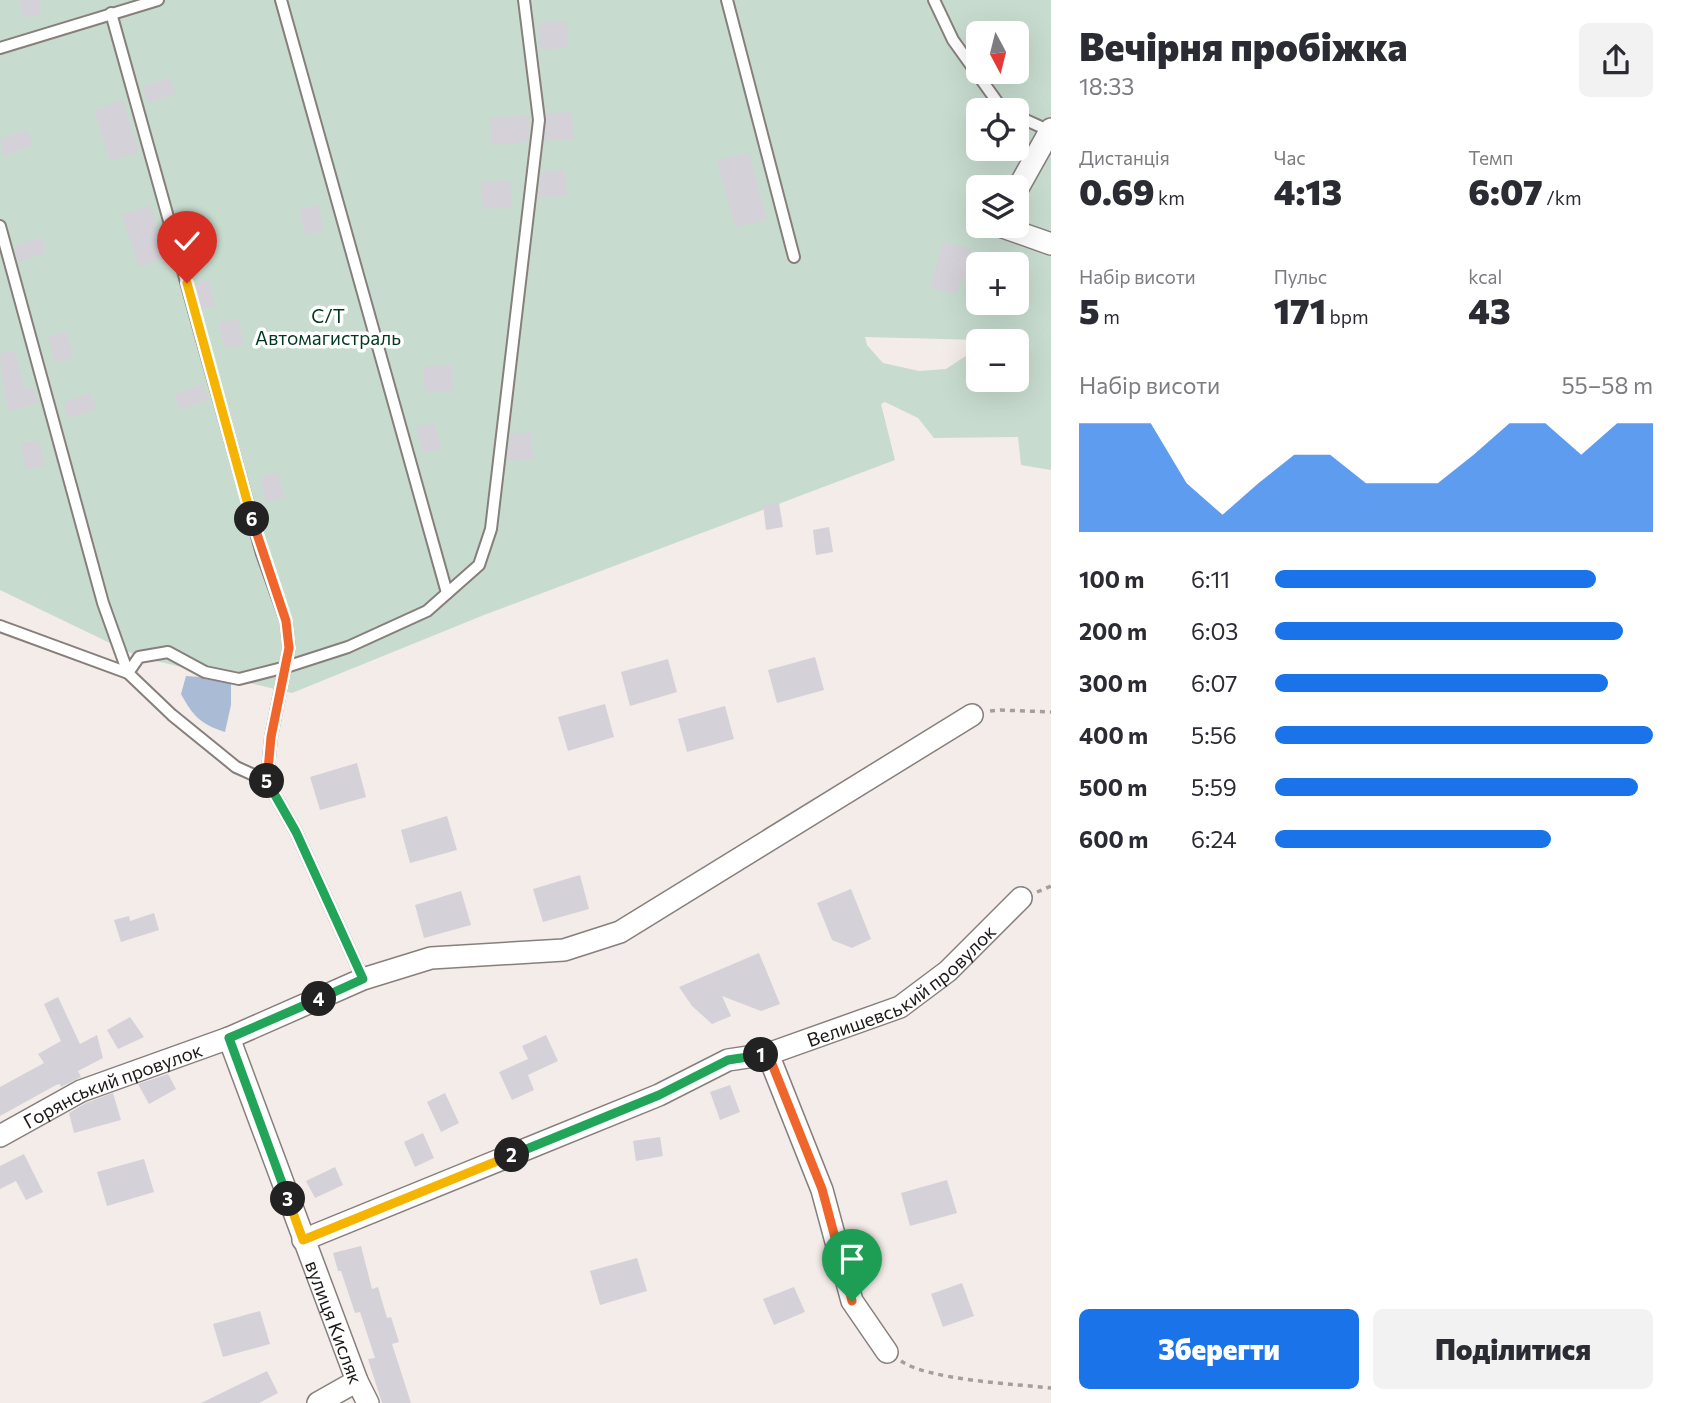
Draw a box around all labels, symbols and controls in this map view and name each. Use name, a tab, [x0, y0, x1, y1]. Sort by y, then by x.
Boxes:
north arrow	[966, 21, 1029, 84]
map controls	[966, 21, 1029, 392]
text: Вечірня пробіжка	[1079, 22, 1408, 69]
button: share	[1579, 23, 1653, 97]
text: 18:33	[1079, 72, 1134, 100]
button: locate	[966, 98, 1029, 161]
text: Дистанція	[1079, 146, 1170, 169]
text: Час	[1274, 146, 1306, 169]
text: Темп	[1468, 146, 1513, 169]
text: 0.69	[1079, 169, 1154, 212]
text: 4:13	[1274, 169, 1342, 212]
text: 6:07	[1468, 169, 1543, 212]
button: layers	[966, 175, 1029, 238]
text: km	[1154, 186, 1185, 209]
text: /km	[1543, 186, 1582, 209]
pin	[157, 211, 217, 283]
icon: check	[168, 222, 206, 260]
button: +	[966, 252, 1029, 315]
text: Набір висоти	[1079, 265, 1196, 288]
text: Пульс	[1274, 265, 1327, 288]
text: kcal	[1468, 265, 1502, 288]
text: 5	[1079, 288, 1100, 331]
text: 171	[1274, 288, 1326, 331]
text: 43	[1468, 288, 1511, 331]
park label: С/Т Автомагистраль	[255, 304, 401, 349]
text: m	[1100, 305, 1120, 328]
text: bpm	[1326, 305, 1369, 328]
button: −	[966, 329, 1029, 392]
text: Набір висоти	[1079, 371, 1220, 399]
text: 55–58 m	[1561, 371, 1653, 399]
pin: 6	[234, 502, 270, 536]
text: 6	[246, 507, 257, 530]
text: 100 m	[1079, 565, 1144, 593]
text: 6:11	[1191, 565, 1230, 593]
text: 200 m	[1079, 617, 1147, 645]
text: 6:03	[1191, 617, 1238, 645]
text: 300 m	[1079, 669, 1147, 697]
text: 6:07	[1191, 669, 1237, 697]
text: 400 m	[1079, 721, 1148, 749]
text: 5:56	[1191, 721, 1237, 749]
pin: 5	[250, 764, 284, 798]
text: 5	[261, 769, 272, 792]
text: 500 m	[1079, 773, 1147, 801]
text: 5:59	[1191, 773, 1237, 801]
text: 600 m	[1079, 825, 1148, 853]
text: 6:24	[1191, 825, 1237, 853]
street label: Велишевський провулок	[804, 919, 1000, 1051]
pin: 4	[302, 982, 336, 1016]
text: 4	[313, 987, 324, 1010]
street label: Горянський провулок	[19, 1037, 205, 1133]
pin: 1	[744, 1038, 778, 1072]
text: 1	[756, 1043, 765, 1066]
pin: 2	[494, 1138, 530, 1172]
text: 2	[506, 1143, 517, 1166]
pin: 3	[270, 1182, 306, 1216]
text: 3	[282, 1187, 293, 1210]
pin	[822, 1229, 882, 1301]
icon: arrive	[833, 1240, 871, 1278]
street label: вулиця Кисляк	[301, 1257, 368, 1387]
button: Зберегти	[1079, 1309, 1359, 1389]
button: Поділитися	[1373, 1309, 1653, 1389]

